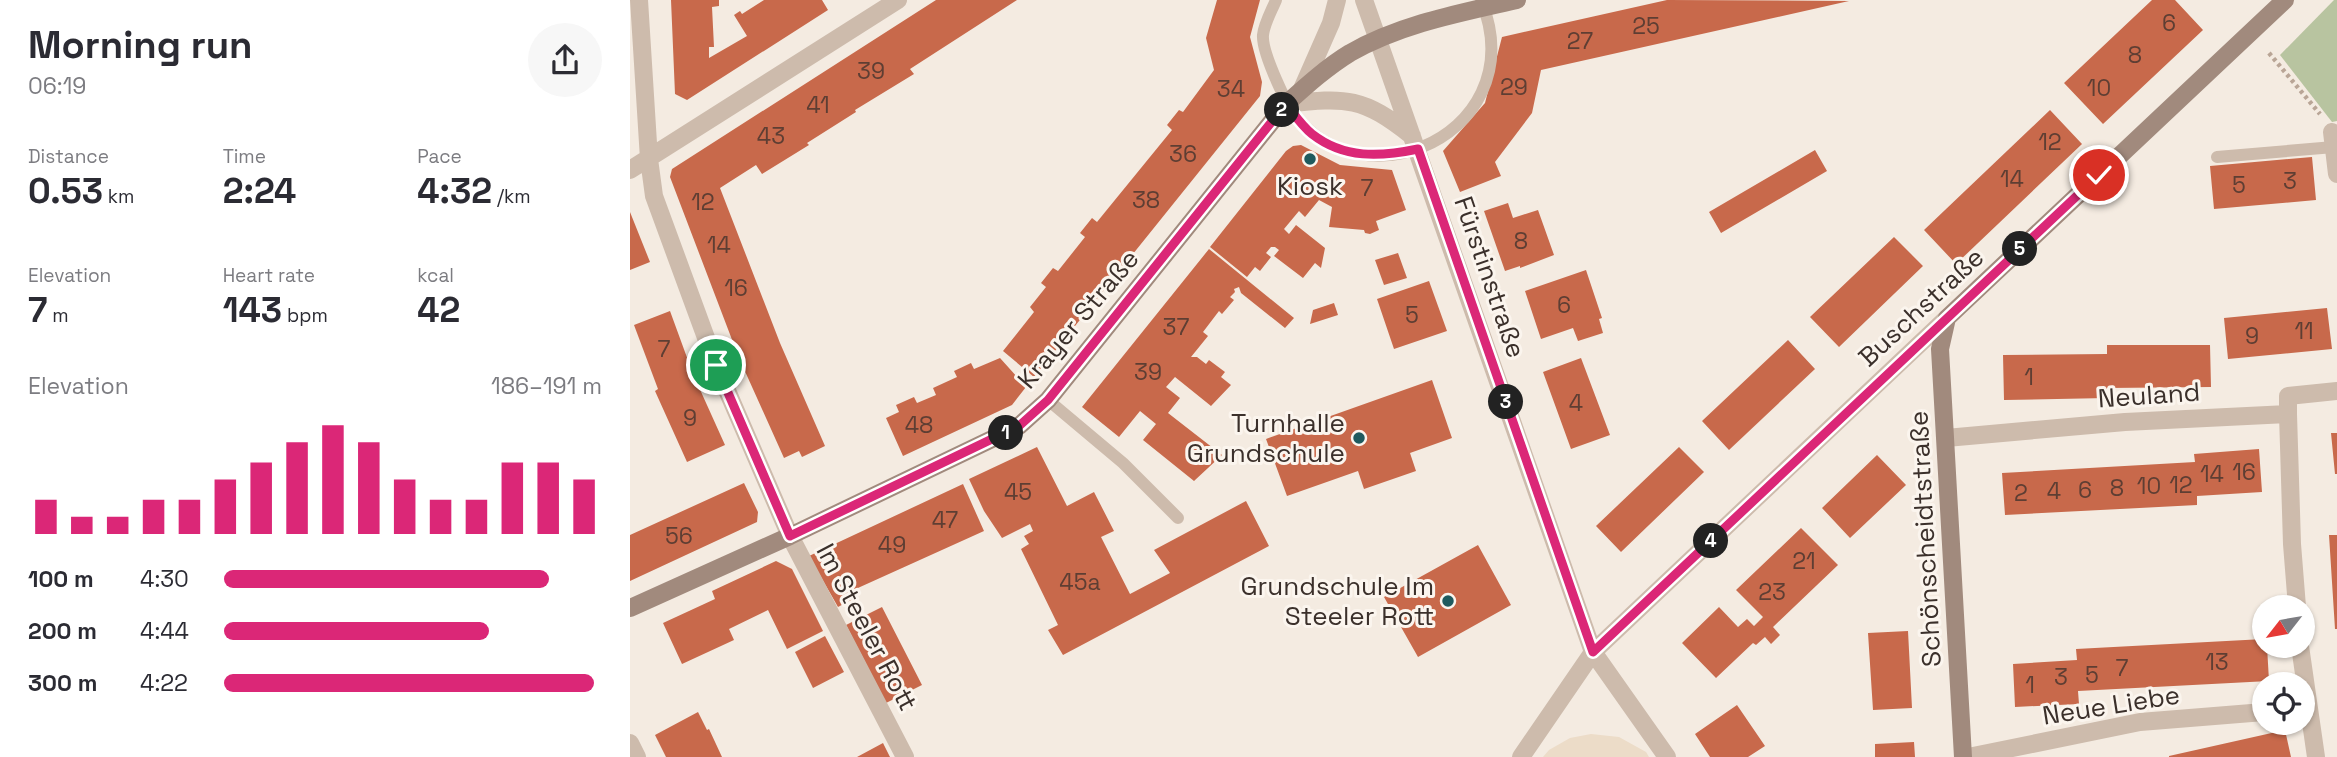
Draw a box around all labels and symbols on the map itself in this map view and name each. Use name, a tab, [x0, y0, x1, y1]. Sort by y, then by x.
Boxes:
house number: 6	[2162, 8, 2176, 38]
house number: 25	[1632, 11, 1660, 41]
house number: 27	[1567, 26, 1593, 56]
house number: 8	[2128, 40, 2142, 70]
house number: 39	[857, 56, 885, 86]
house number: 29	[1500, 72, 1528, 102]
house number: 10	[2087, 73, 2111, 103]
house number: 34	[1217, 74, 1245, 104]
house number: 41	[806, 90, 830, 120]
pin: 2	[1264, 92, 1300, 128]
house number: 43	[757, 121, 785, 151]
house number: 12	[2038, 127, 2062, 157]
house number: 36	[1169, 139, 1197, 169]
pin	[2069, 145, 2129, 205]
marker: Kiosk	[1302, 151, 1318, 167]
house number: 14	[2000, 164, 2024, 194]
house number: 3	[2283, 166, 2297, 196]
place label: Kiosk	[1277, 169, 1343, 203]
house number: 5	[2232, 170, 2246, 200]
house number: 7	[1361, 173, 1374, 203]
house number: 38	[1132, 185, 1160, 215]
house number: 12	[691, 187, 715, 217]
street label: Fürstinstraße	[1446, 192, 1534, 362]
house number: 8	[1514, 226, 1528, 256]
house number: 14	[707, 230, 731, 260]
pin: 5	[2002, 232, 2038, 266]
street label: Buschstraße	[1851, 240, 1991, 374]
street label: Krayer Straße	[1010, 242, 1146, 396]
house number: 16	[724, 273, 748, 303]
house number: 6	[1557, 290, 1571, 320]
house number: 5	[1405, 300, 1419, 330]
house number: 37	[1163, 312, 1189, 342]
house number: 11	[2294, 316, 2314, 346]
house number: 9	[2245, 321, 2259, 351]
house number: 7	[658, 334, 671, 364]
pin	[686, 335, 746, 395]
house number: 39	[1134, 357, 1162, 387]
house number: 1	[2024, 362, 2034, 392]
street label: Neuland	[2097, 374, 2201, 416]
pin: 3	[1488, 384, 1524, 420]
house number: 4	[1569, 388, 1583, 418]
house number: 9	[683, 403, 697, 433]
place label: Turnhalle Grundschule	[1187, 406, 1345, 470]
house number: 48	[905, 410, 933, 440]
street label: Schönscheidtstraße	[1901, 410, 1949, 668]
pin: 1	[988, 416, 1024, 450]
marker: Turnhalle Grundschule	[1351, 430, 1367, 446]
house number: 16	[2232, 457, 2256, 487]
house number: 14	[2200, 459, 2224, 489]
house number: 12	[2169, 470, 2193, 500]
house number: 10	[2137, 471, 2161, 501]
house number: 8	[2110, 473, 2124, 503]
house number: 6	[2078, 475, 2092, 505]
house number: 4	[2047, 476, 2061, 506]
house number: 45	[1004, 477, 1032, 507]
house number: 2	[2014, 478, 2028, 508]
house number: 47	[932, 505, 958, 535]
house number: 56	[665, 521, 693, 551]
pin: 4	[1694, 524, 1728, 558]
house number: 49	[878, 530, 906, 560]
street label: Im Steeler Rott	[809, 538, 925, 716]
house number: 21	[1792, 546, 1816, 576]
house number: 45a	[1059, 567, 1101, 597]
place label: Grundschule Im Steeler Rott	[1240, 569, 1434, 633]
house number: 23	[1758, 577, 1786, 607]
marker: Grundschule Im Steeler Rott	[1440, 593, 1456, 609]
north arrow	[2252, 595, 2315, 658]
house number: 13	[2205, 647, 2229, 677]
house number: 7	[2116, 653, 2129, 683]
house number: 5	[2085, 660, 2099, 690]
house number: 3	[2054, 662, 2068, 692]
house number: 1	[2025, 670, 2035, 700]
street label: Neue Liebe	[2040, 677, 2182, 733]

